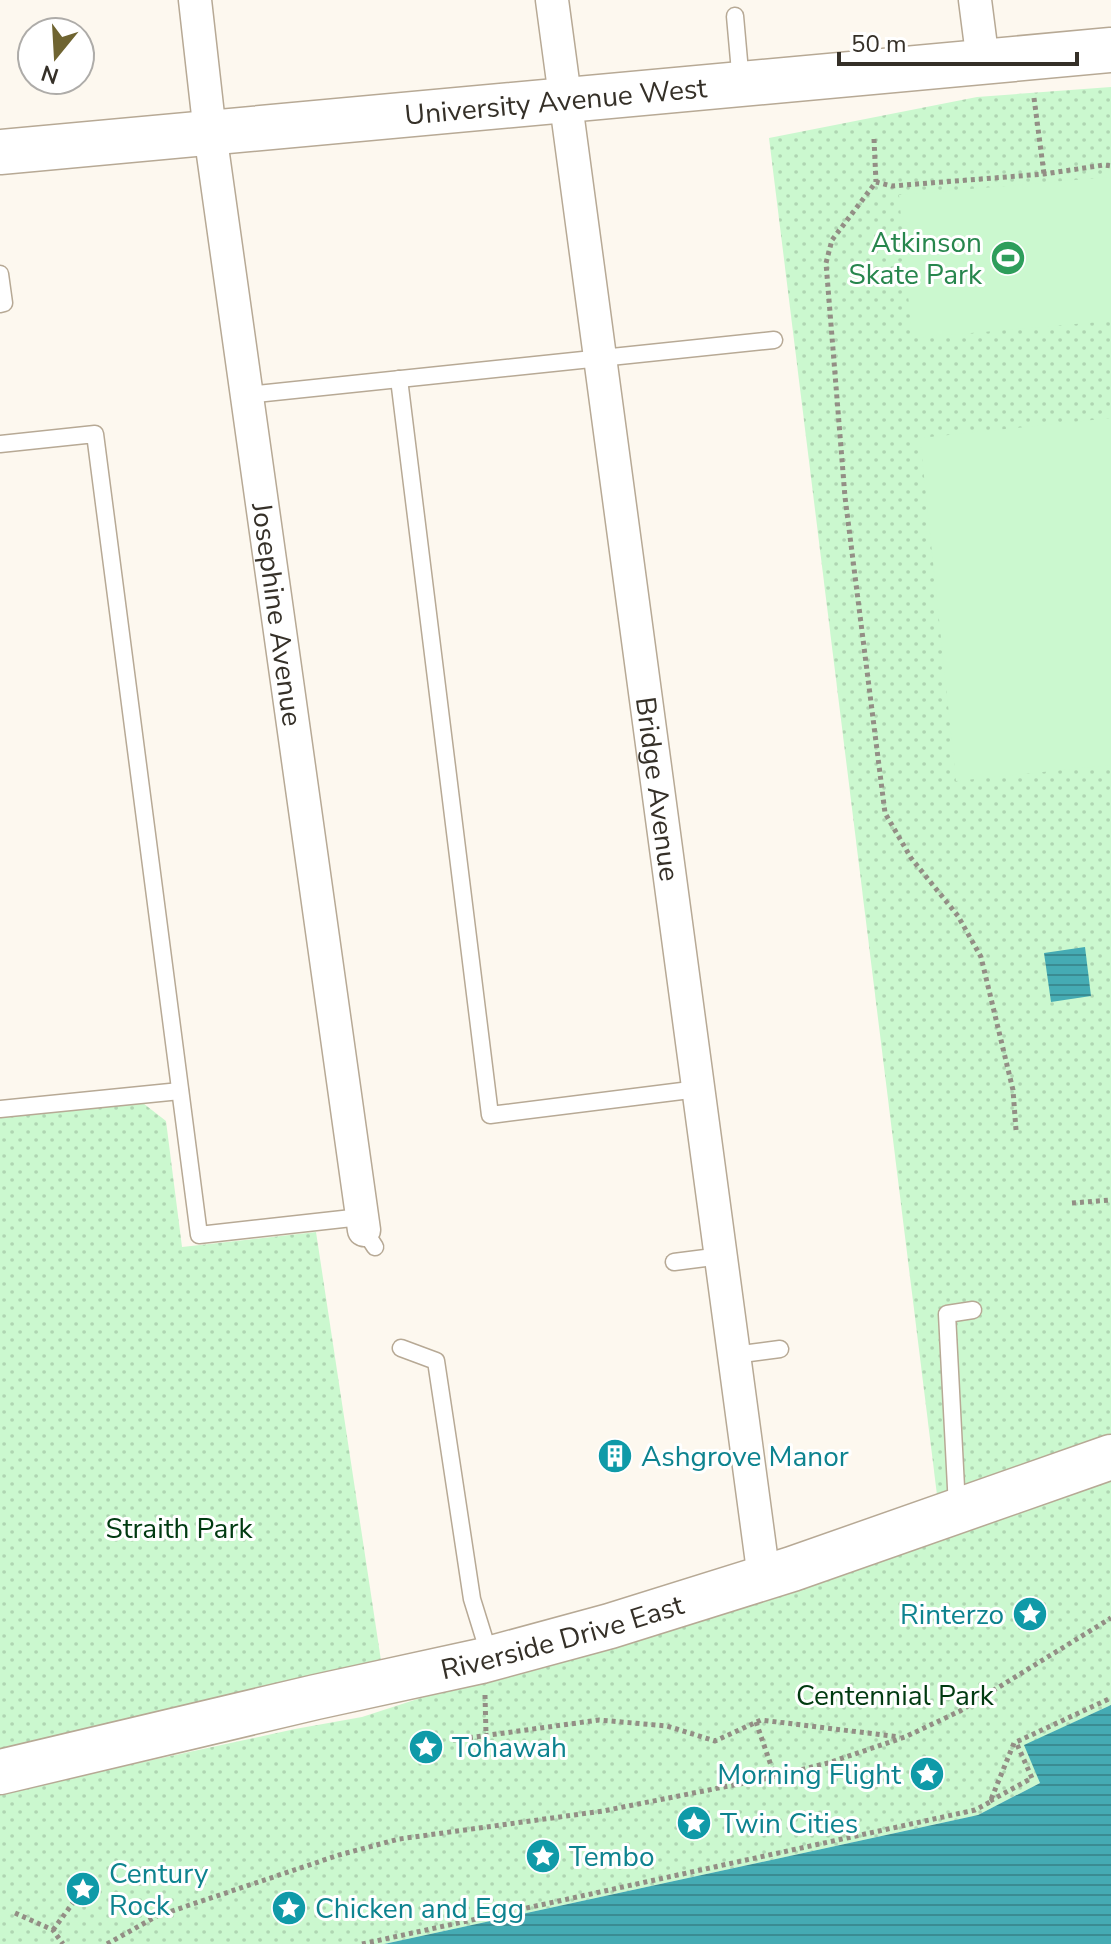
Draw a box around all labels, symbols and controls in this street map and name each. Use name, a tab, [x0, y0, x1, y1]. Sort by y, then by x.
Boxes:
north arrow	[16, 16, 96, 96]
scale bar	[839, 16, 1077, 66]
text: 50 m	[851, 28, 907, 60]
text: N	[38, 57, 63, 91]
street label: University Avenue West	[403, 69, 709, 135]
place label: Atkinson Skate Park	[848, 224, 983, 294]
sports icon: Atkinson Skate Park	[989, 239, 1027, 277]
street label: Josephine Avenue	[242, 499, 311, 729]
street label: Bridge Avenue	[626, 695, 688, 884]
building icon: Ashgrove Manor	[596, 1437, 634, 1475]
place label: Ashgrove Manor	[641, 1438, 849, 1476]
park label: Straith Park	[105, 1510, 253, 1548]
street label: Riverside Drive East	[437, 1586, 689, 1689]
place icon: Rinterzo	[1011, 1595, 1049, 1633]
place label: Rinterzo	[900, 1596, 1004, 1634]
park label: Centennial Park	[796, 1677, 995, 1715]
place icon: Tohawah	[407, 1728, 445, 1766]
place label: Tohawah	[452, 1729, 567, 1767]
place icon: Morning Flight	[908, 1755, 946, 1793]
place label: Morning Flight	[717, 1756, 901, 1794]
place icon: Twin Cities	[675, 1804, 713, 1842]
place label: Twin Cities	[720, 1805, 858, 1843]
place icon: Tembo	[524, 1837, 562, 1875]
place label: Tembo	[569, 1838, 654, 1876]
place label: Century Rock	[109, 1855, 209, 1925]
place icon: Century Rock	[64, 1870, 102, 1908]
place icon: Chicken and Egg	[270, 1889, 308, 1927]
place label: Chicken and Egg	[315, 1890, 524, 1928]

